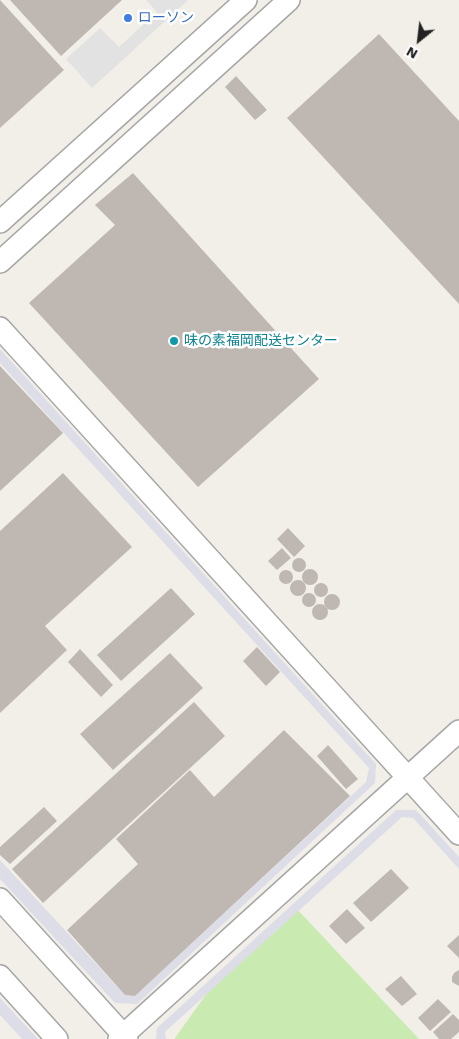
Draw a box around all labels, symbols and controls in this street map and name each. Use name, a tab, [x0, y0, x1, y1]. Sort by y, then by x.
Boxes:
place label: ローソン	[138, 10, 194, 26]
marker: ローソン	[122, 12, 134, 24]
north arrow	[394, 15, 444, 65]
text: N	[403, 44, 420, 63]
place label: 味の素福岡配送センター	[184, 333, 338, 349]
marker: 味の素福岡配送センター	[168, 335, 180, 347]

